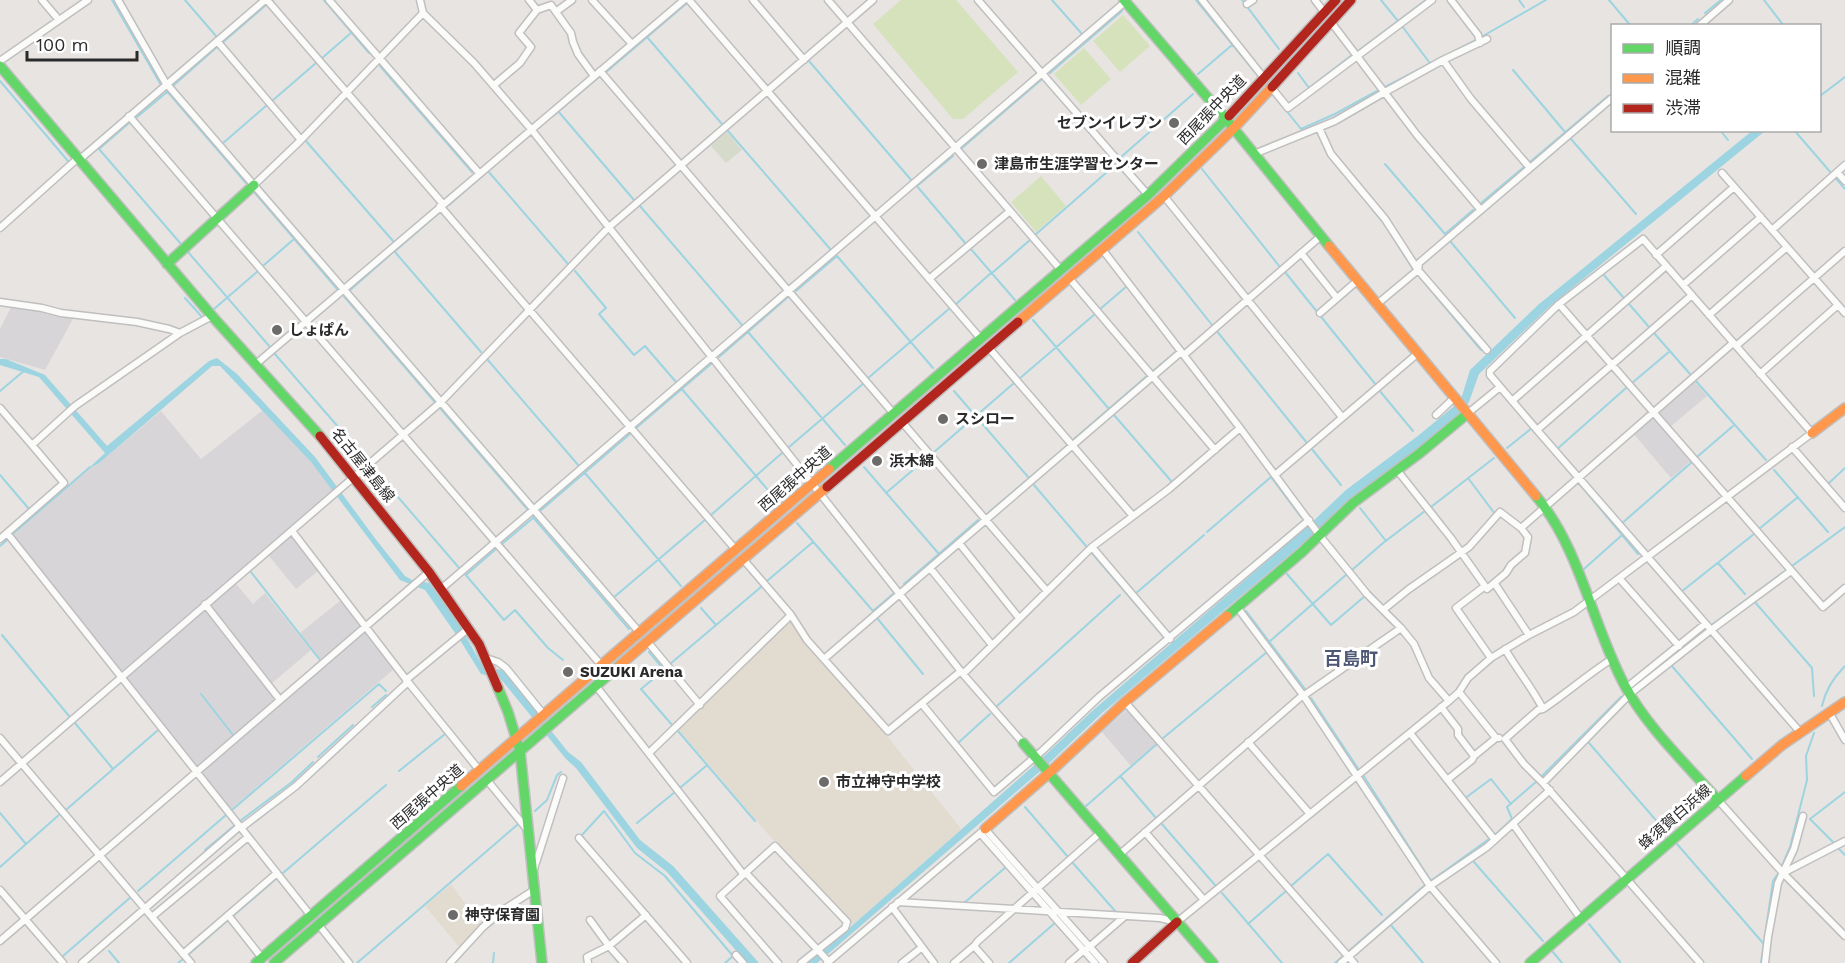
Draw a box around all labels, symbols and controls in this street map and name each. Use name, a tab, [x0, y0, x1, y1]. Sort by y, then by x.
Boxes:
scale bar	[27, 24, 136, 62]
legend	[1611, 24, 1821, 132]
text: 100 m	[36, 34, 89, 55]
text: 順調	[1665, 37, 1701, 58]
text: 混雑	[1665, 67, 1701, 88]
street label: 西尾張中央道	[1174, 71, 1250, 149]
text: 渋滞	[1665, 97, 1701, 118]
place label: セブンイレブン	[1057, 114, 1162, 132]
marker: セブンイレブン	[1167, 116, 1181, 130]
place label: 津島市生涯学習センター	[994, 155, 1159, 173]
marker: 津島市生涯学習センター	[975, 157, 989, 171]
place label: しょぱん	[289, 321, 349, 339]
marker: しょぱん	[270, 323, 284, 337]
place label: スシロー	[955, 410, 1015, 428]
marker: スシロー	[936, 412, 950, 426]
street label: 名古屋津島線	[328, 424, 398, 506]
street label: 西尾張中央道	[755, 443, 835, 515]
place label: 浜木綿	[889, 452, 934, 470]
marker: 浜木綿	[870, 454, 884, 468]
district label: 百島町	[1324, 648, 1378, 669]
place label: SUZUKI Arena	[580, 663, 683, 681]
marker: SUZUKI Arena	[561, 665, 575, 679]
street label: 西尾張中央道	[387, 761, 467, 833]
place label: 市立神守中学校	[836, 773, 941, 791]
marker: 市立神守中学校	[817, 775, 831, 789]
street label: 蜂須賀白浜線	[1635, 781, 1715, 853]
place label: 神守保育園	[464, 906, 540, 924]
marker: 神守保育園	[446, 908, 460, 922]

